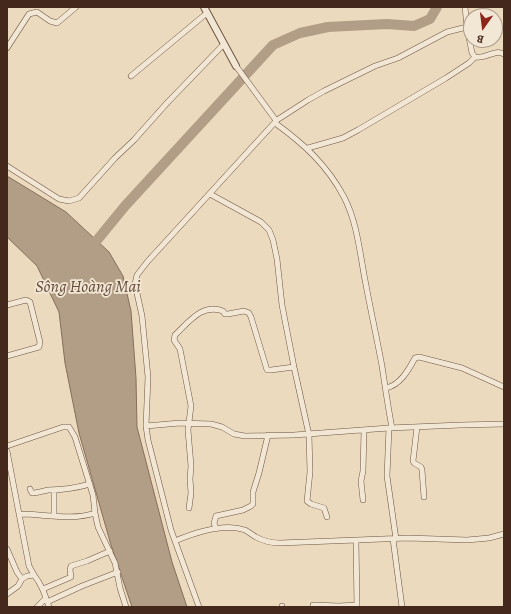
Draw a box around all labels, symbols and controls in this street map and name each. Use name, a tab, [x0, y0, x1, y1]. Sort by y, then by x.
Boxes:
north arrow	[463, 8, 503, 48]
text: B	[475, 31, 485, 47]
water label: Sông Hoàng Mai	[35, 278, 141, 298]

